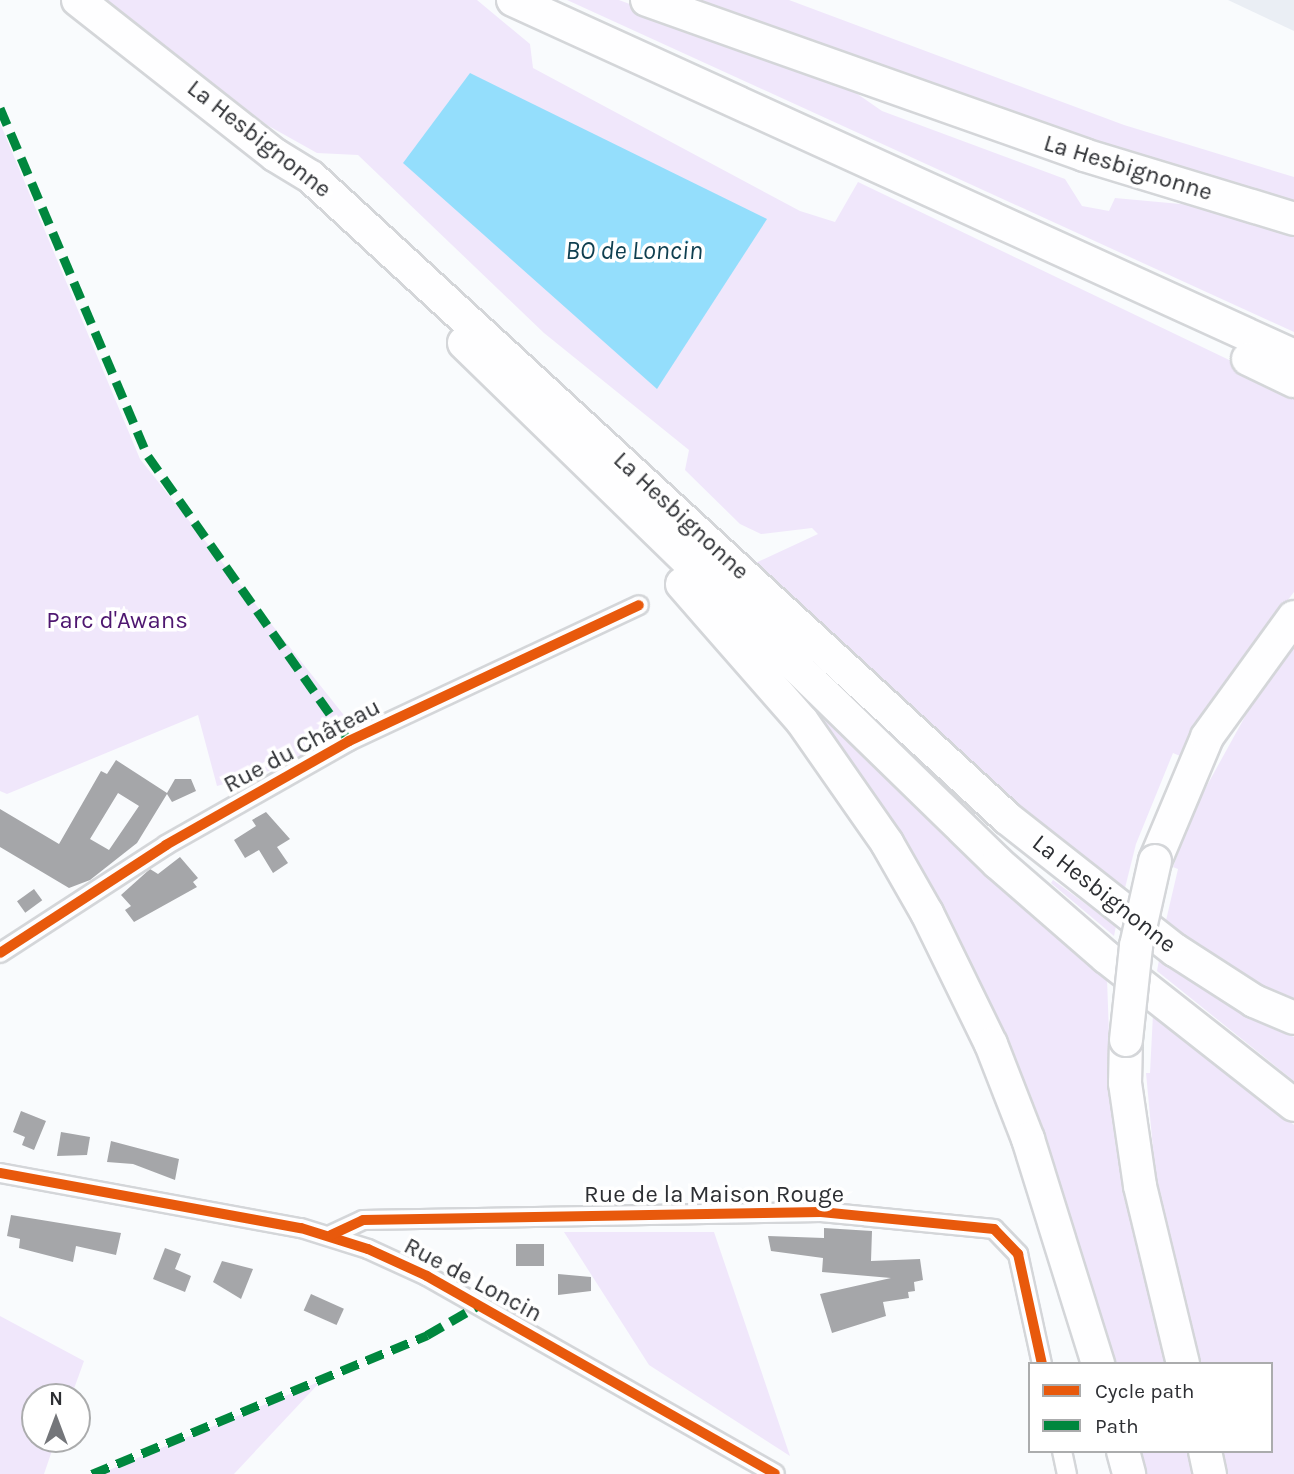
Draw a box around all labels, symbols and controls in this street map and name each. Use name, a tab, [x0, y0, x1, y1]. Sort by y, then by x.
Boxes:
street label: La Hesbignonne	[181, 74, 337, 204]
street label: La Hesbignonne	[1040, 129, 1216, 207]
water label: BO de Loncin	[565, 235, 703, 267]
street label: La Hesbignonne	[607, 446, 755, 586]
park label: Parc d'Awans	[46, 607, 188, 635]
street label: Rue du Château	[219, 693, 385, 799]
street label: La Hesbignonne	[1026, 829, 1182, 959]
street label: Rue de la Maison Rouge	[584, 1181, 844, 1209]
street label: Rue de Loncin	[399, 1232, 547, 1328]
legend	[1028, 1362, 1273, 1453]
text: Cycle path	[1095, 1379, 1195, 1403]
north arrow	[21, 1383, 91, 1453]
text: N	[49, 1388, 63, 1410]
text: Path	[1095, 1414, 1139, 1438]

